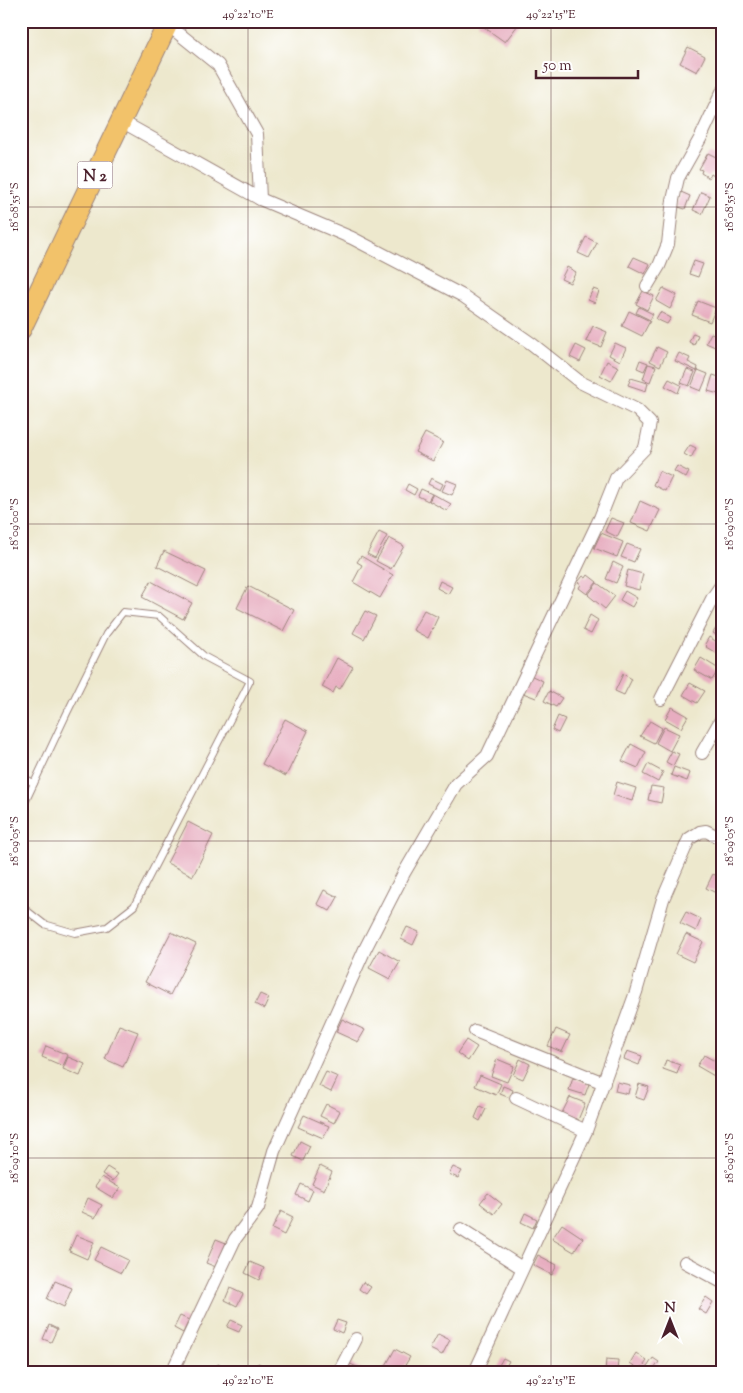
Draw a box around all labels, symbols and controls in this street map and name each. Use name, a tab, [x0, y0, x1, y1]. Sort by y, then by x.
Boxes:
text: 49°22'10"E	[222, 6, 274, 24]
text: 49°22'15"E	[526, 6, 576, 24]
scale bar	[536, 48, 638, 80]
text: 50 m	[542, 56, 572, 77]
road number: N 2	[78, 162, 112, 188]
text: 18°08'55"S	[6, 182, 24, 232]
text: 18°08'55"S	[721, 182, 739, 232]
text: 18°09'00"S	[6, 498, 24, 550]
text: 18°09'00"S	[721, 498, 739, 550]
text: 18°09'05"S	[6, 816, 24, 866]
text: 18°09'05"S	[721, 816, 739, 866]
text: 18°09'10"S	[6, 1133, 24, 1183]
text: 18°09'10"S	[721, 1133, 739, 1183]
north arrow	[646, 1296, 696, 1346]
text: N	[664, 1299, 676, 1319]
text: 49°22'10"E	[222, 1372, 274, 1390]
text: 49°22'15"E	[526, 1372, 576, 1390]

